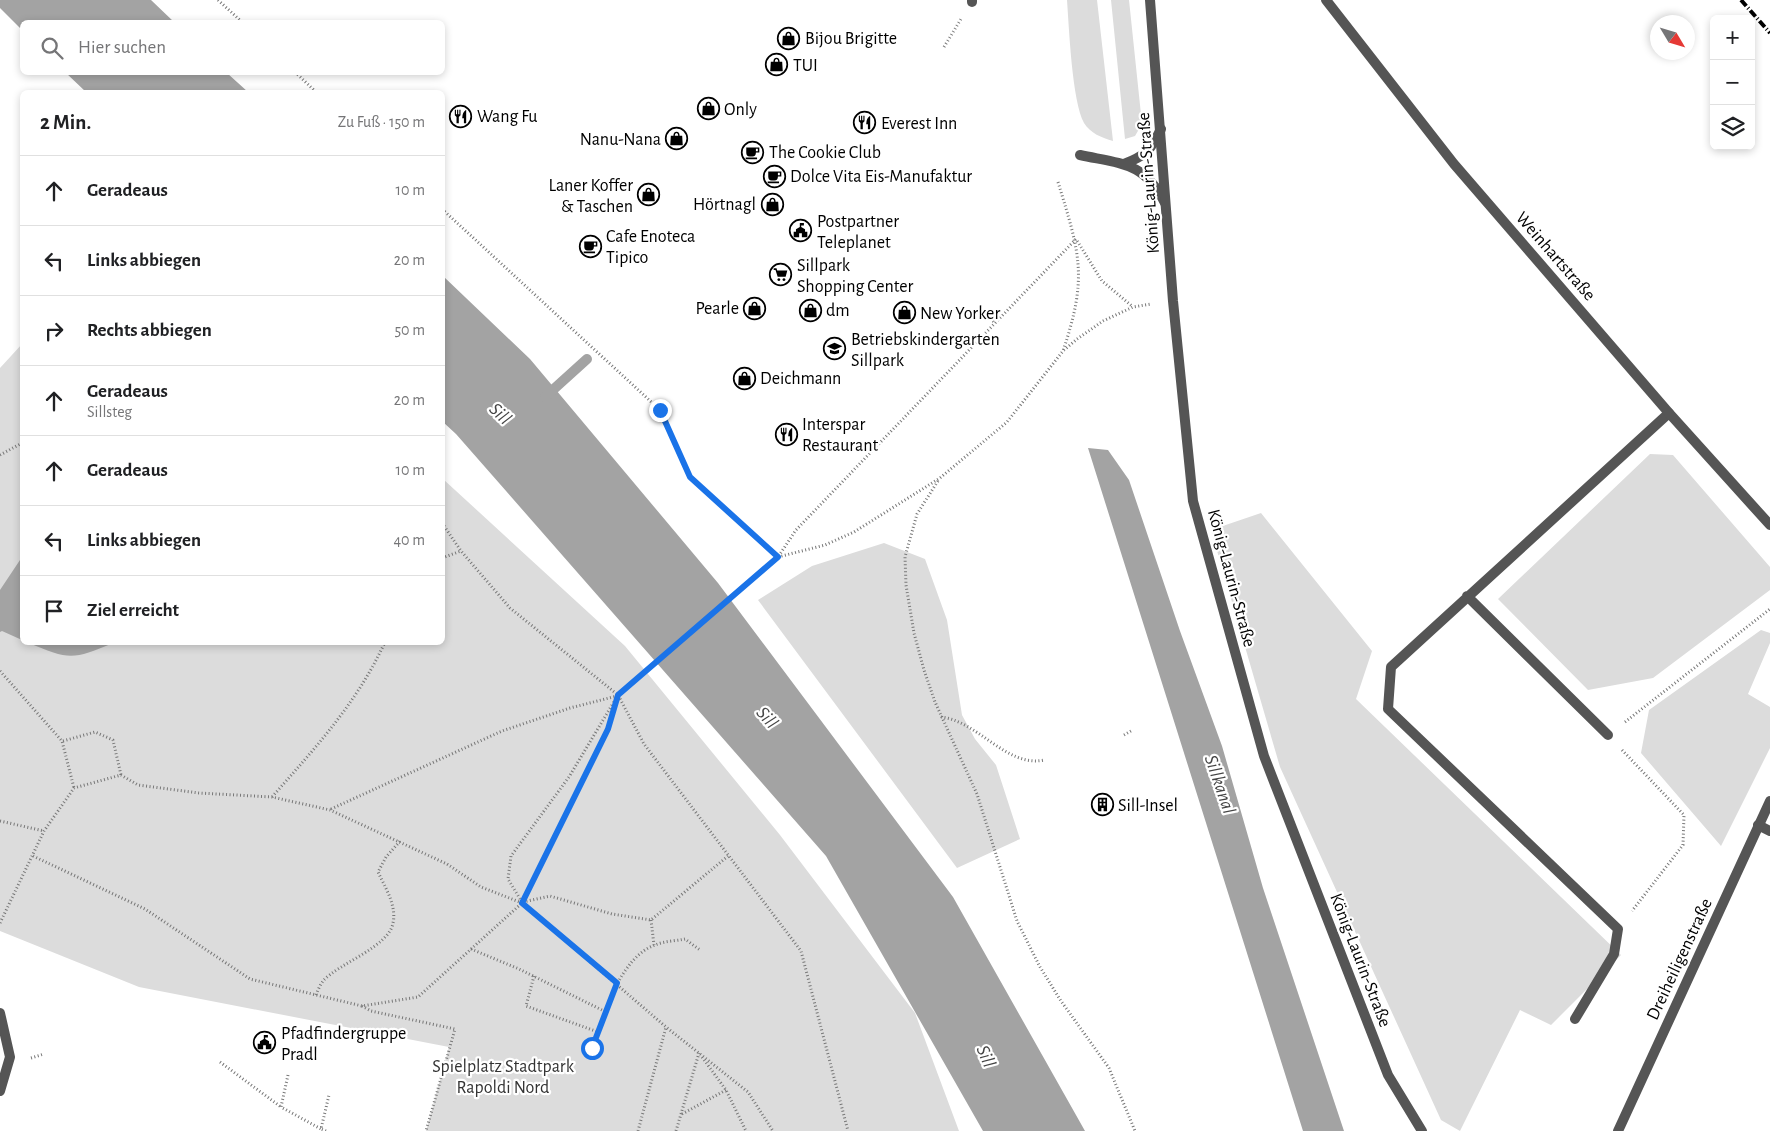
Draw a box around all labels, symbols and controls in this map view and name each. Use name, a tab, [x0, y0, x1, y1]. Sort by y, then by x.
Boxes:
north arrow	[1650, 15, 1695, 60]
map controls	[1710, 15, 1755, 150]
button: +	[1710, 15, 1755, 60]
search box	[20, 20, 445, 75]
shop icon: Bijou Brigitte	[777, 26, 801, 50]
place label: Bijou Brigitte	[805, 30, 897, 48]
icon: search	[38, 34, 66, 62]
text: Hier suchen	[78, 38, 166, 57]
shop icon: TUI	[765, 53, 789, 77]
place label: TUI	[793, 57, 818, 75]
button: −	[1710, 60, 1755, 105]
shop icon: Only	[696, 97, 720, 121]
place label: Only	[724, 101, 757, 119]
restaurant icon: Wang Fu	[449, 104, 473, 128]
button: layers	[1710, 105, 1755, 150]
place label: Wang Fu	[477, 108, 537, 126]
restaurant icon: Everest Inn	[853, 111, 877, 135]
text: 2 Min.	[40, 112, 91, 133]
street label: König-Laurin-Straße	[1135, 112, 1163, 254]
text: Zu Fuß · 150 m	[338, 114, 425, 130]
place label: Everest Inn	[881, 115, 957, 133]
shop icon: Nanu-Nana	[665, 127, 689, 151]
place label: Nanu-Nana	[580, 131, 661, 149]
cafe icon: The Cookie Club	[741, 140, 765, 164]
place label: The Cookie Club	[769, 144, 881, 162]
cafe icon: Dolce Vita Eis-Manufaktur	[762, 164, 786, 188]
place label: Dolce Vita Eis-Manufaktur	[790, 168, 972, 186]
icon: ahead	[40, 177, 68, 205]
place label: Laner Koffer & Taschen	[548, 177, 633, 216]
text: Geradeaus	[87, 181, 168, 200]
text: 10 m	[396, 182, 425, 198]
shop icon: Laner Koffer & Taschen	[637, 183, 661, 207]
shop icon: Hörtnagl	[760, 192, 784, 216]
place label: Hörtnagl	[693, 196, 756, 214]
street label: Weinhartstraße	[1512, 209, 1598, 304]
place label: Postpartner Teleplanet	[817, 213, 899, 252]
public building icon: Postpartner Teleplanet	[789, 219, 813, 243]
place label: Cafe Enoteca Tipico	[606, 228, 695, 267]
cafe icon: Cafe Enoteca Tipico	[578, 234, 602, 258]
icon: left	[40, 247, 68, 275]
text: Links abbiegen	[87, 251, 201, 270]
text: 20 m	[394, 252, 425, 268]
place label: Sillpark Shopping Center	[797, 257, 914, 296]
supermarket icon: Sillpark Shopping Center	[769, 263, 793, 287]
shop icon: Pearle	[743, 296, 767, 320]
shop icon: dm	[798, 298, 822, 322]
place label: Pearle	[695, 300, 739, 318]
shop icon: New Yorker	[892, 301, 916, 325]
place label: dm	[826, 302, 850, 320]
place label: New Yorker	[920, 305, 1000, 323]
icon: right	[40, 317, 68, 345]
text: Rechts abbiegen	[87, 321, 212, 340]
text: 50 m	[394, 322, 425, 338]
place label: Betriebskindergarten Sillpark	[851, 331, 1000, 370]
school or university icon: Betriebskindergarten Sillpark	[823, 337, 847, 361]
shop icon: Deichmann	[732, 366, 756, 390]
place label: Deichmann	[760, 370, 841, 388]
text: Geradeaus	[87, 382, 168, 401]
icon: ahead	[40, 387, 68, 415]
text: 20 m	[394, 392, 425, 408]
route end	[649, 399, 672, 422]
water label: Sill	[485, 400, 515, 429]
text: Sillsteg	[87, 404, 132, 420]
place label: Interspar Restaurant	[802, 416, 878, 455]
restaurant icon: Interspar Restaurant	[774, 422, 798, 446]
icon: ahead	[40, 457, 68, 485]
text: Geradeaus	[87, 461, 168, 480]
text: 10 m	[396, 462, 425, 478]
street label: König-Laurin-Straße	[1204, 507, 1258, 649]
icon: left	[40, 527, 68, 555]
text: Links abbiegen	[87, 531, 201, 550]
text: 40 m	[393, 532, 425, 548]
icon: arrive	[40, 597, 68, 625]
text: Ziel erreicht	[87, 601, 179, 620]
water label: Sill	[752, 703, 781, 733]
water label: Sillkanal	[1201, 753, 1239, 817]
building icon: Sill-Insel	[1090, 793, 1114, 817]
place label: Sill-Insel	[1118, 797, 1178, 815]
street label: König-Laurin-Straße	[1326, 891, 1394, 1030]
street label: Dreiheiligenstraße	[1644, 896, 1716, 1023]
place label: Pfadfindergruppe Pradl	[281, 1025, 406, 1064]
public building icon: Pfadfindergruppe Pradl	[253, 1031, 277, 1055]
route start	[581, 1037, 604, 1060]
water label: Sill	[973, 1043, 999, 1071]
park label: Spielplatz Stadtpark Rapoldi Nord	[432, 1058, 575, 1097]

